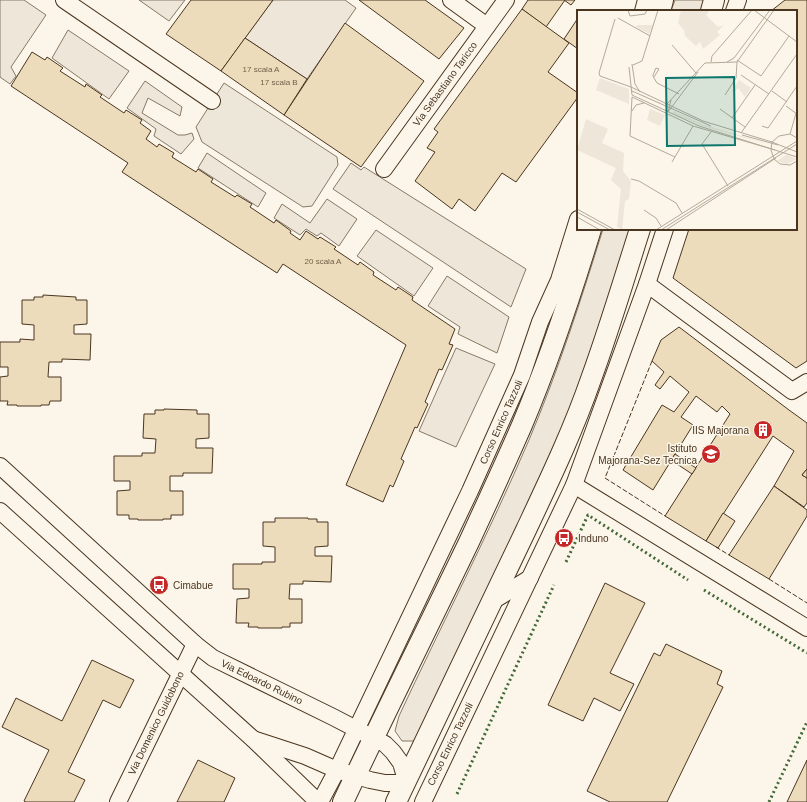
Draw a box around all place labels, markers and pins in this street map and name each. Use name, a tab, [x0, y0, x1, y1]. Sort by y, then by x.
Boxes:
building icon: IIS Majorana	[752, 419, 774, 441]
place label: IIS Majorana	[692, 425, 749, 436]
place label: Istituto Majorana-Sez Tecnica	[598, 443, 697, 466]
school or university icon: Istituto Majorana-Sez Tecnica	[700, 443, 722, 465]
bus stop icon: Induno	[553, 527, 575, 549]
place label: Induno	[578, 533, 609, 544]
bus stop icon: Cimabue	[148, 574, 170, 596]
place label: Cimabue	[173, 580, 213, 591]

